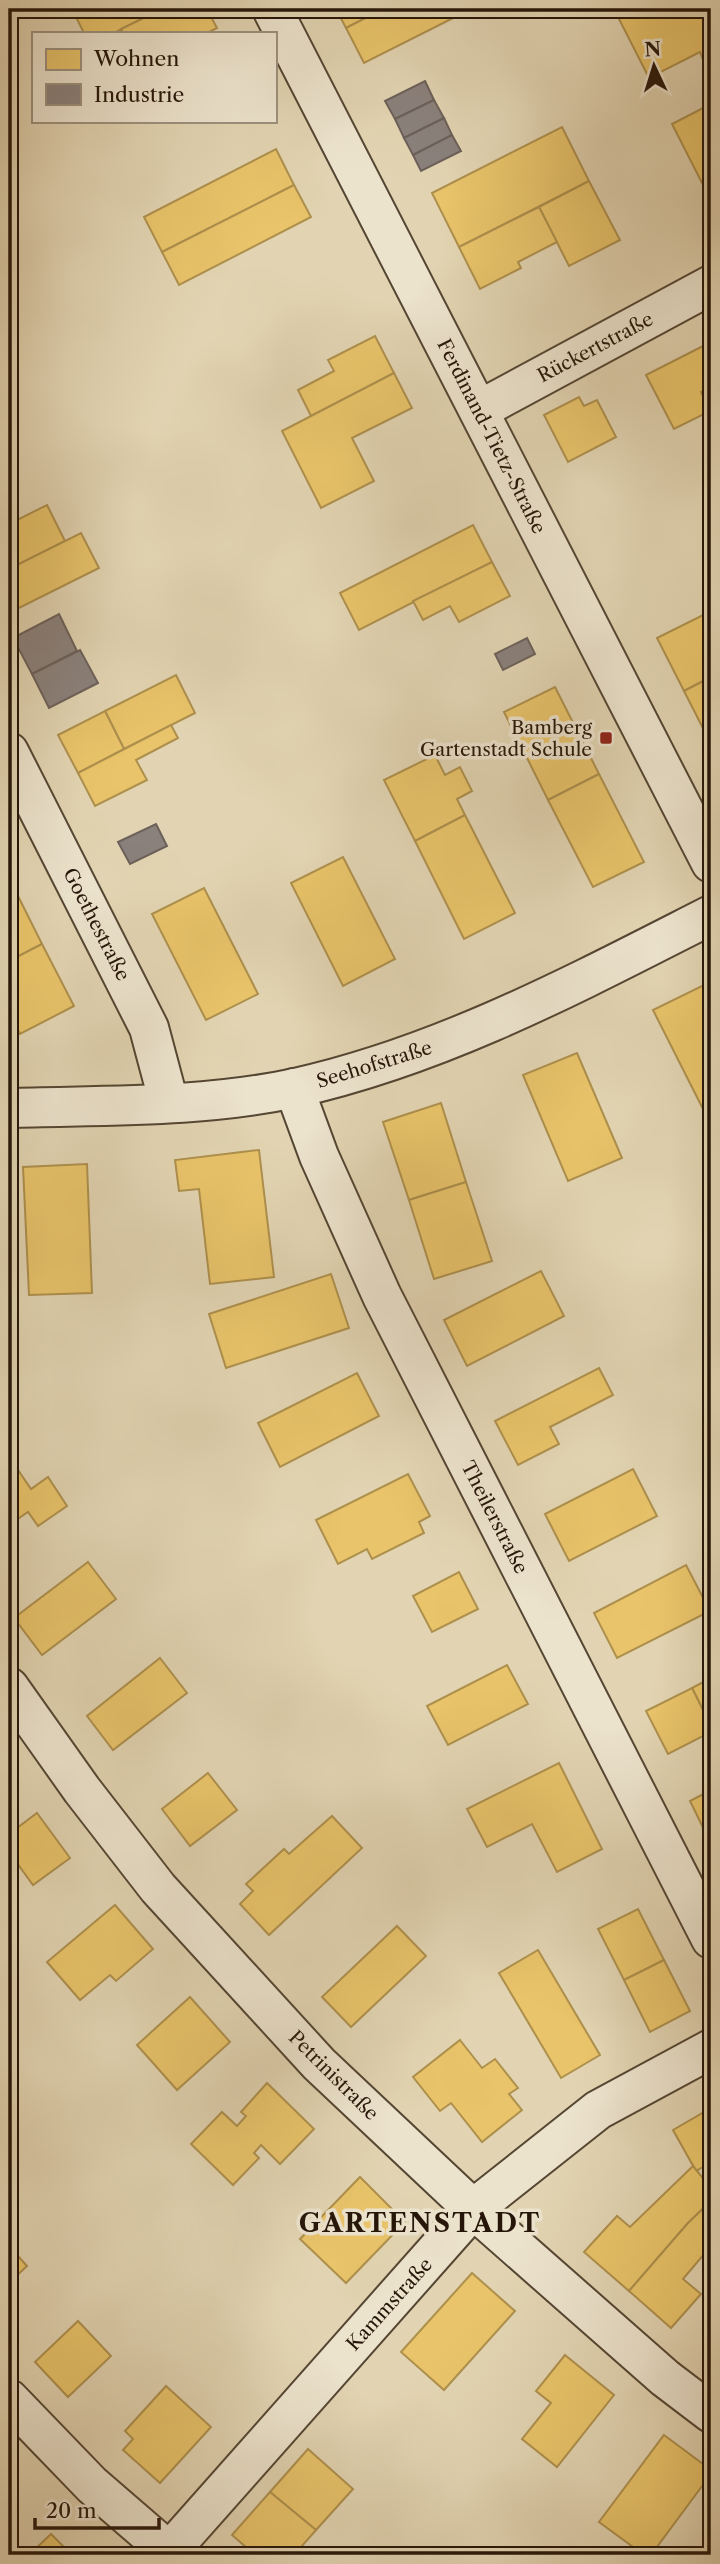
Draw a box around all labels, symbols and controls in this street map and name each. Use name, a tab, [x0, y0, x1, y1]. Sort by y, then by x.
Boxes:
legend	[32, 32, 276, 122]
north arrow	[618, 32, 688, 102]
text: N	[644, 37, 662, 62]
text: Wohnen	[93, 46, 179, 71]
text: Industrie	[94, 82, 184, 107]
street label: Rückertstraße	[534, 307, 657, 388]
street label: Ferdinand-Tietz-Straße	[432, 335, 551, 537]
place label: Bamberg Gartenstadt Schule	[420, 716, 593, 761]
marker: Bamberg Gartenstadt Schule	[598, 730, 614, 746]
street label: Goethestraße	[58, 864, 135, 984]
street label: Seehofstraße	[314, 1036, 435, 1093]
street label: Theilerstraße	[456, 1457, 533, 1577]
street label: Petrinistraße	[284, 2026, 383, 2125]
district label: GARTENSTADT	[299, 2207, 541, 2239]
street label: Kammstraße	[342, 2253, 437, 2355]
scale bar	[35, 2487, 159, 2531]
text: 20 m	[46, 2498, 97, 2523]

